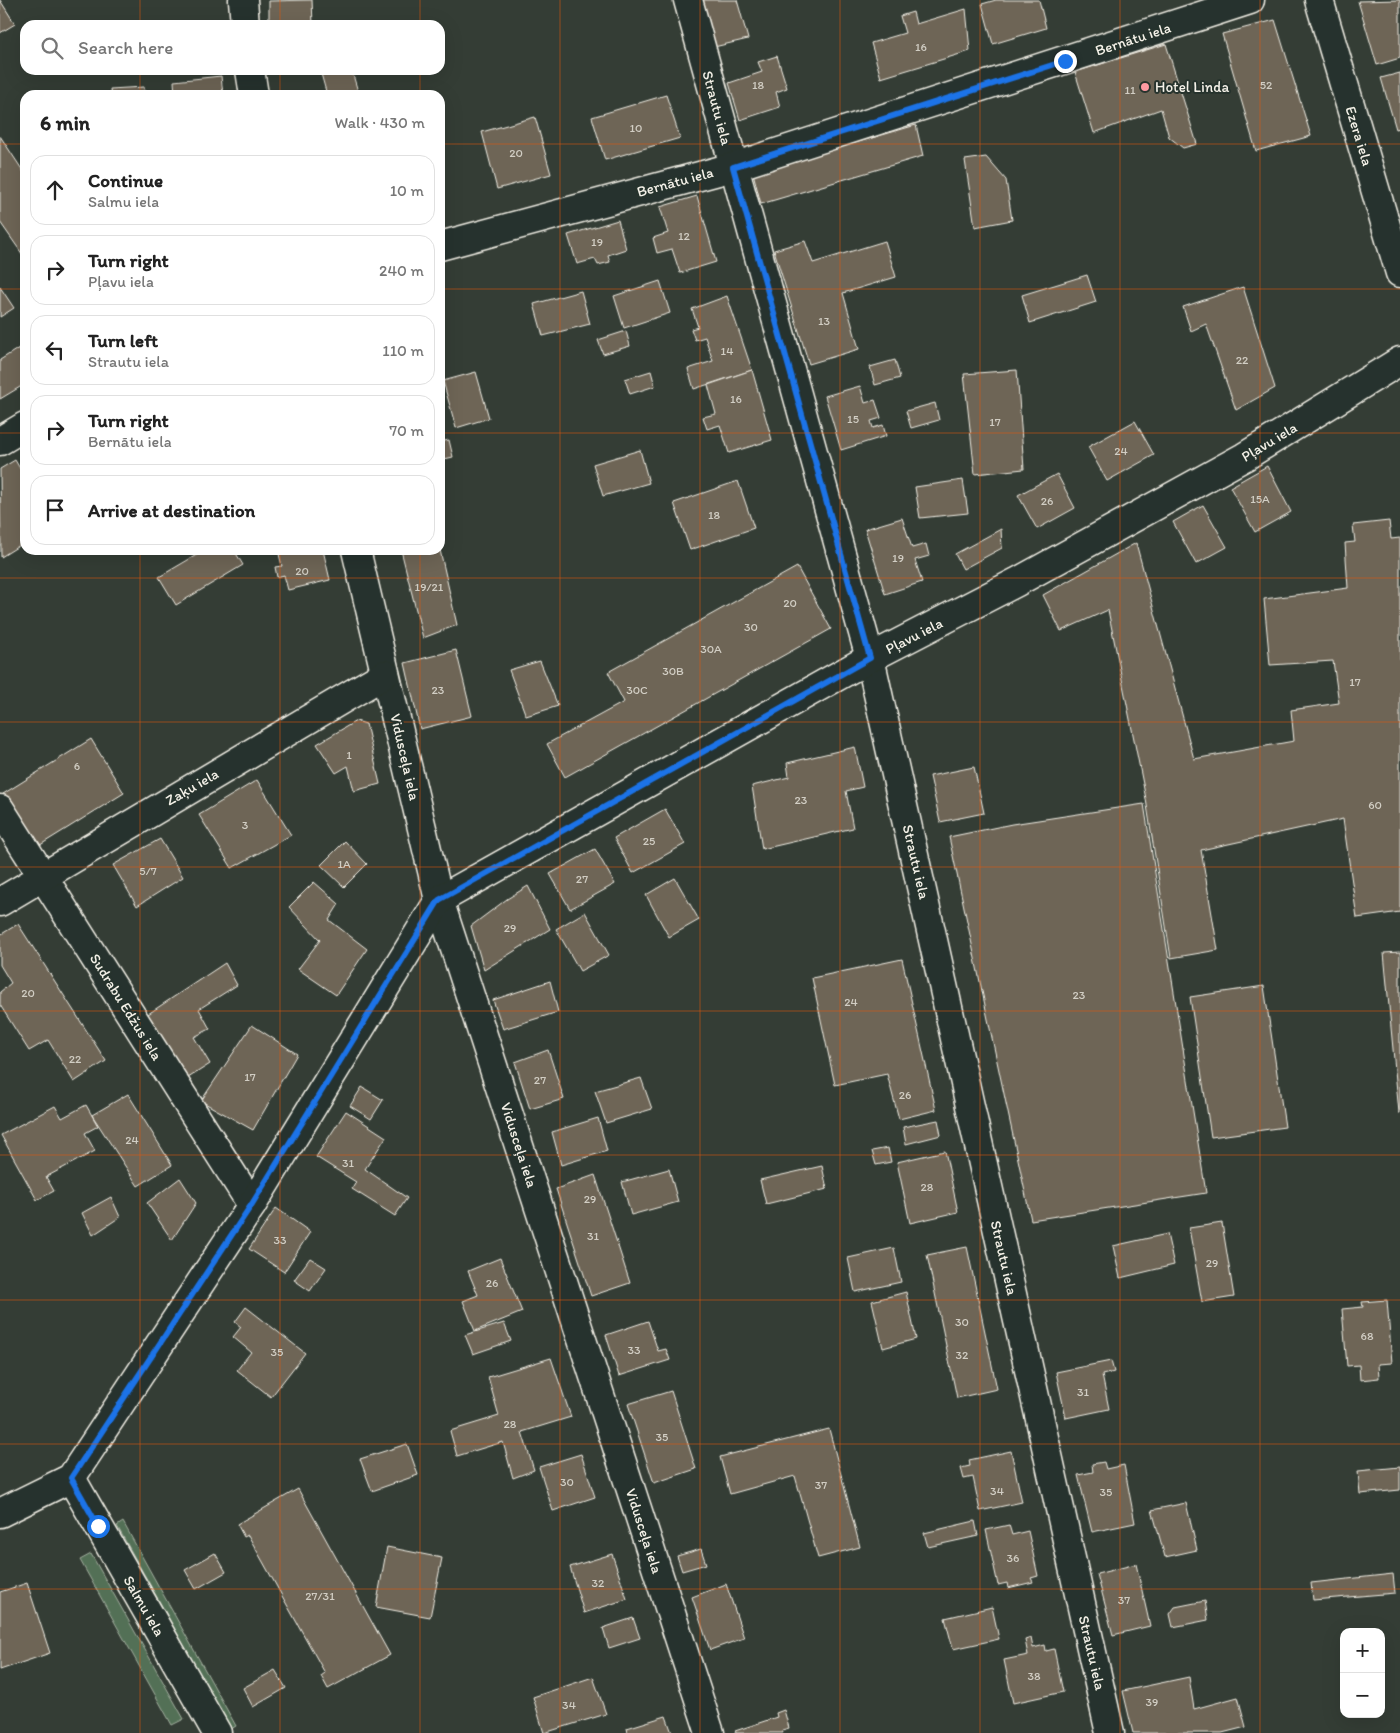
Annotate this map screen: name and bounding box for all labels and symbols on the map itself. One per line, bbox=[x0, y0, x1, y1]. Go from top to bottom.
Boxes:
street label: Bernātu iela bbox=[1093, 18, 1174, 60]
house number: 16 bbox=[915, 40, 927, 54]
route end bbox=[1054, 50, 1077, 73]
street label: Strautu iela bbox=[698, 69, 736, 147]
house number: 18 bbox=[752, 78, 764, 92]
place label: Hotel Linda bbox=[1155, 78, 1230, 96]
house number: 52 bbox=[1260, 78, 1273, 92]
marker: Hotel Linda bbox=[1139, 81, 1151, 93]
house number: 11 bbox=[1124, 83, 1136, 97]
street label: Ezera iela bbox=[1341, 104, 1377, 169]
house number: 10 bbox=[630, 121, 642, 135]
house number: 20 bbox=[509, 146, 523, 160]
street label: Bernātu iela bbox=[635, 163, 716, 201]
house number: 12 bbox=[678, 229, 691, 243]
house number: 19 bbox=[591, 235, 603, 249]
house number: 13 bbox=[818, 314, 831, 328]
house number: 14 bbox=[721, 344, 733, 358]
house number: 22 bbox=[1236, 353, 1249, 367]
house number: 16 bbox=[730, 392, 742, 406]
house number: 15 bbox=[847, 412, 859, 426]
house number: 17 bbox=[989, 415, 1001, 429]
street label: Pļavu iela bbox=[1238, 418, 1301, 466]
house number: 24 bbox=[1114, 444, 1128, 458]
house number: 15A bbox=[1250, 492, 1270, 506]
house number: 26 bbox=[1041, 494, 1053, 508]
house number: 18 bbox=[708, 508, 720, 522]
house number: 19 bbox=[892, 551, 904, 565]
house number: 20 bbox=[295, 564, 309, 578]
house number: 19/21 bbox=[415, 580, 444, 594]
house number: 20 bbox=[783, 596, 797, 610]
street label: Pļavu iela bbox=[882, 614, 946, 658]
house number: 30 bbox=[744, 620, 758, 634]
house number: 30A bbox=[700, 642, 722, 656]
house number: 30B bbox=[662, 664, 684, 678]
house number: 17 bbox=[1349, 675, 1361, 689]
house number: 23 bbox=[432, 683, 445, 697]
house number: 30C bbox=[626, 683, 648, 697]
street label: Vidusceļa iela bbox=[386, 712, 424, 802]
house number: 1 bbox=[346, 748, 352, 762]
house number: 6 bbox=[74, 759, 80, 773]
street label: Zaķu iela bbox=[162, 764, 222, 809]
house number: 23 bbox=[795, 793, 808, 807]
house number: 60 bbox=[1368, 798, 1382, 812]
house number: 3 bbox=[242, 818, 249, 832]
street label: Strautu iela bbox=[899, 823, 933, 901]
house number: 25 bbox=[643, 834, 655, 848]
house number: 1A bbox=[337, 857, 351, 871]
house number: 5/7 bbox=[139, 864, 157, 878]
house number: 27 bbox=[576, 872, 588, 886]
house number: 29 bbox=[504, 921, 516, 935]
street label: Sudrabu Edžus iela bbox=[86, 950, 166, 1064]
house number: 20 bbox=[21, 986, 35, 1000]
house number: 23 bbox=[1073, 988, 1086, 1002]
house number: 24 bbox=[844, 995, 858, 1009]
house number: 22 bbox=[69, 1052, 82, 1066]
house number: 17 bbox=[244, 1070, 256, 1084]
house number: 27 bbox=[534, 1073, 546, 1087]
house number: 26 bbox=[899, 1088, 911, 1102]
street label: Vidusceļa iela bbox=[497, 1100, 541, 1190]
house number: 24 bbox=[125, 1133, 139, 1147]
house number: 31 bbox=[342, 1156, 354, 1170]
house number: 28 bbox=[921, 1180, 934, 1194]
house number: 29 bbox=[584, 1192, 596, 1206]
street label: Strautu iela bbox=[987, 1219, 1021, 1297]
house number: 31 bbox=[587, 1229, 599, 1243]
house number: 33 bbox=[273, 1233, 287, 1247]
house number: 29 bbox=[1206, 1256, 1218, 1270]
house number: 26 bbox=[486, 1276, 498, 1290]
house number: 30 bbox=[955, 1315, 969, 1329]
house number: 68 bbox=[1361, 1329, 1374, 1343]
house number: 33 bbox=[627, 1343, 641, 1357]
house number: 35 bbox=[271, 1345, 283, 1359]
house number: 32 bbox=[956, 1348, 969, 1362]
house number: 31 bbox=[1077, 1385, 1089, 1399]
house number: 28 bbox=[504, 1417, 517, 1431]
house number: 35 bbox=[656, 1430, 668, 1444]
house number: 30 bbox=[560, 1475, 574, 1489]
house number: 37 bbox=[815, 1478, 827, 1492]
house number: 34 bbox=[990, 1484, 1004, 1498]
house number: 35 bbox=[1100, 1485, 1112, 1499]
street label: Vidusceļa iela bbox=[622, 1486, 666, 1576]
route start bbox=[87, 1515, 110, 1538]
house number: 36 bbox=[1007, 1551, 1019, 1565]
street label: Salmu iela bbox=[120, 1573, 169, 1640]
house number: 32 bbox=[592, 1576, 605, 1590]
house number: 27/31 bbox=[305, 1589, 335, 1603]
house number: 37 bbox=[1118, 1593, 1130, 1607]
street label: Strautu iela bbox=[1075, 1614, 1109, 1692]
house number: 38 bbox=[1027, 1669, 1041, 1683]
house number: 39 bbox=[1146, 1695, 1158, 1709]
house number: 34 bbox=[562, 1698, 576, 1712]

